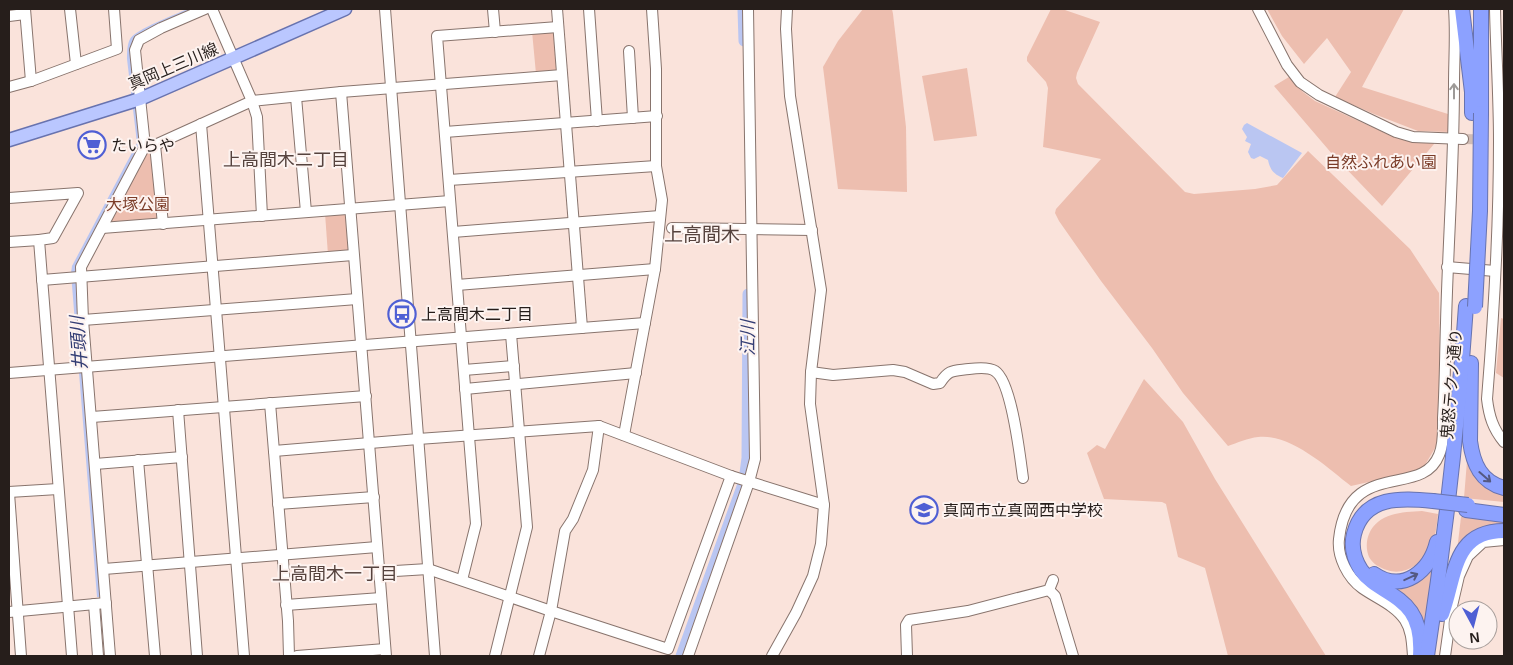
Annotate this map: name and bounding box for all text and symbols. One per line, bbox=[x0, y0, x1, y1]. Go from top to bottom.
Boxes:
street label: 真岡上三川線 bbox=[126, 40, 221, 93]
one-way arrow bbox=[1449, 83, 1459, 99]
supermarket icon: たいらや bbox=[77, 130, 107, 160]
place label: たいらや bbox=[111, 137, 175, 154]
district label: 上高間木二丁目 bbox=[223, 150, 349, 170]
park label: 自然ふれあい園 bbox=[1325, 154, 1437, 171]
park label: 大塚公園 bbox=[106, 196, 170, 213]
district label: 上高間木 bbox=[664, 224, 740, 245]
bus stop icon: 上高間木二丁目 bbox=[387, 299, 417, 329]
place label: 上高間木二丁目 bbox=[421, 306, 533, 323]
water label: 井頭川 bbox=[67, 313, 91, 371]
water label: 江川 bbox=[738, 318, 758, 356]
street label: 鬼怒テクノ通り bbox=[1438, 328, 1465, 440]
one-way arrow bbox=[1479, 471, 1492, 483]
school or university icon: 真岡市立真岡西中学校 bbox=[909, 495, 939, 525]
place label: 真岡市立真岡西中学校 bbox=[943, 502, 1103, 519]
district label: 上高間木一丁目 bbox=[272, 564, 398, 584]
one-way arrow bbox=[1404, 571, 1419, 581]
north arrow bbox=[1448, 600, 1498, 650]
text: N bbox=[1469, 629, 1481, 646]

